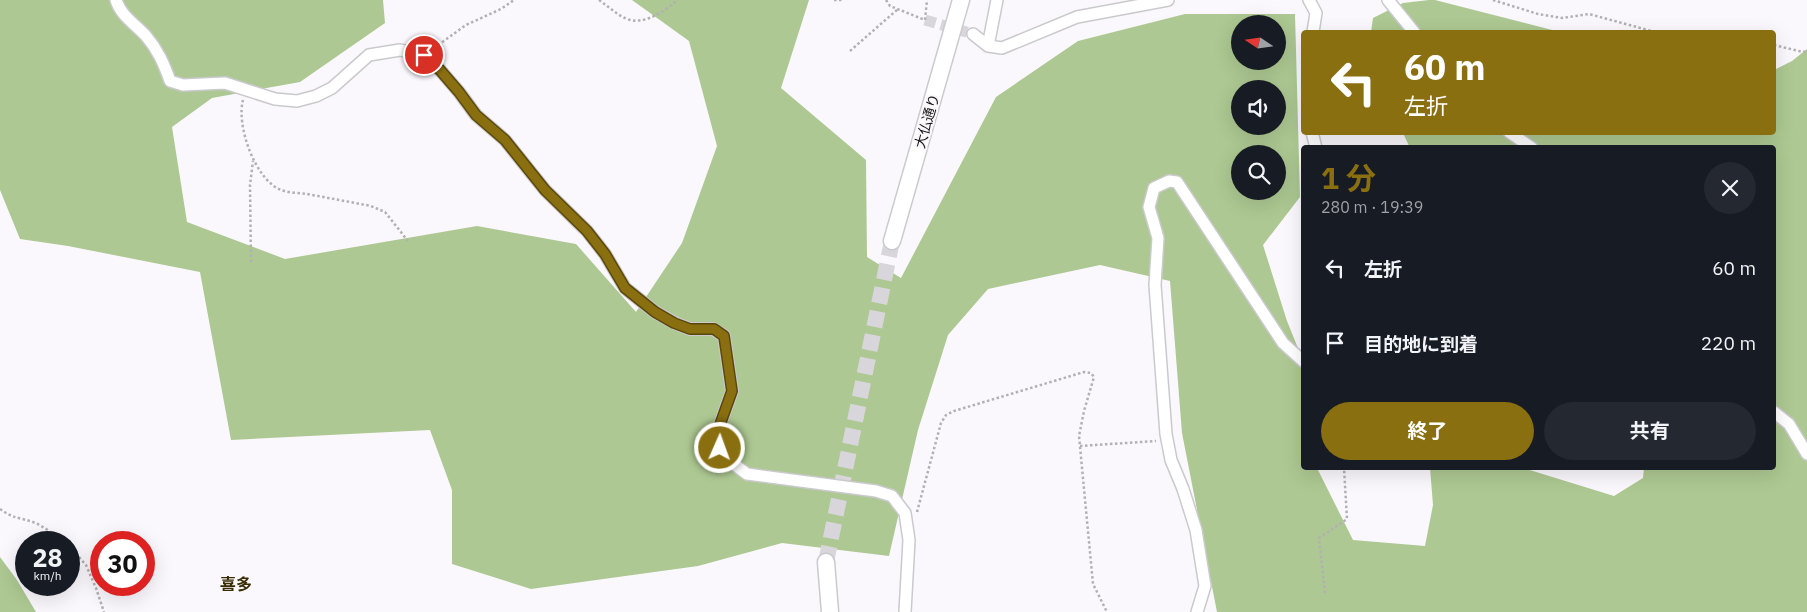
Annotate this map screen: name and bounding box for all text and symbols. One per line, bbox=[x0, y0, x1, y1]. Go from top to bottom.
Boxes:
north arrow bbox=[1231, 15, 1286, 70]
map controls bbox=[1231, 15, 1286, 200]
pin bbox=[403, 34, 445, 76]
icon: arrive bbox=[410, 41, 438, 69]
text: 60 m bbox=[1404, 44, 1486, 90]
icon: left bbox=[1321, 50, 1386, 115]
button: sound bbox=[1231, 80, 1286, 135]
text: 左折 bbox=[1404, 91, 1448, 120]
street label: 大仏通り bbox=[911, 92, 943, 150]
button: search bbox=[1231, 145, 1286, 200]
text: 1 分 bbox=[1321, 158, 1376, 197]
button: close bbox=[1704, 162, 1756, 214]
text: 280 m · 19:39 bbox=[1321, 197, 1423, 217]
icon: left bbox=[1321, 254, 1349, 282]
text: 60 m bbox=[1712, 256, 1756, 280]
text: 左折 bbox=[1364, 257, 1402, 281]
icon: arrive bbox=[1321, 329, 1349, 357]
text: 220 m bbox=[1701, 331, 1756, 355]
text: 目的地に到着 bbox=[1364, 332, 1478, 356]
button: 終了 bbox=[1321, 402, 1534, 460]
button: 共有 bbox=[1544, 402, 1756, 460]
position arrow bbox=[693, 421, 745, 473]
speed limit sign: 30 bbox=[90, 531, 155, 596]
text: 28 bbox=[32, 541, 63, 574]
text: km/h bbox=[33, 568, 62, 583]
district label: 喜多 bbox=[220, 574, 252, 594]

